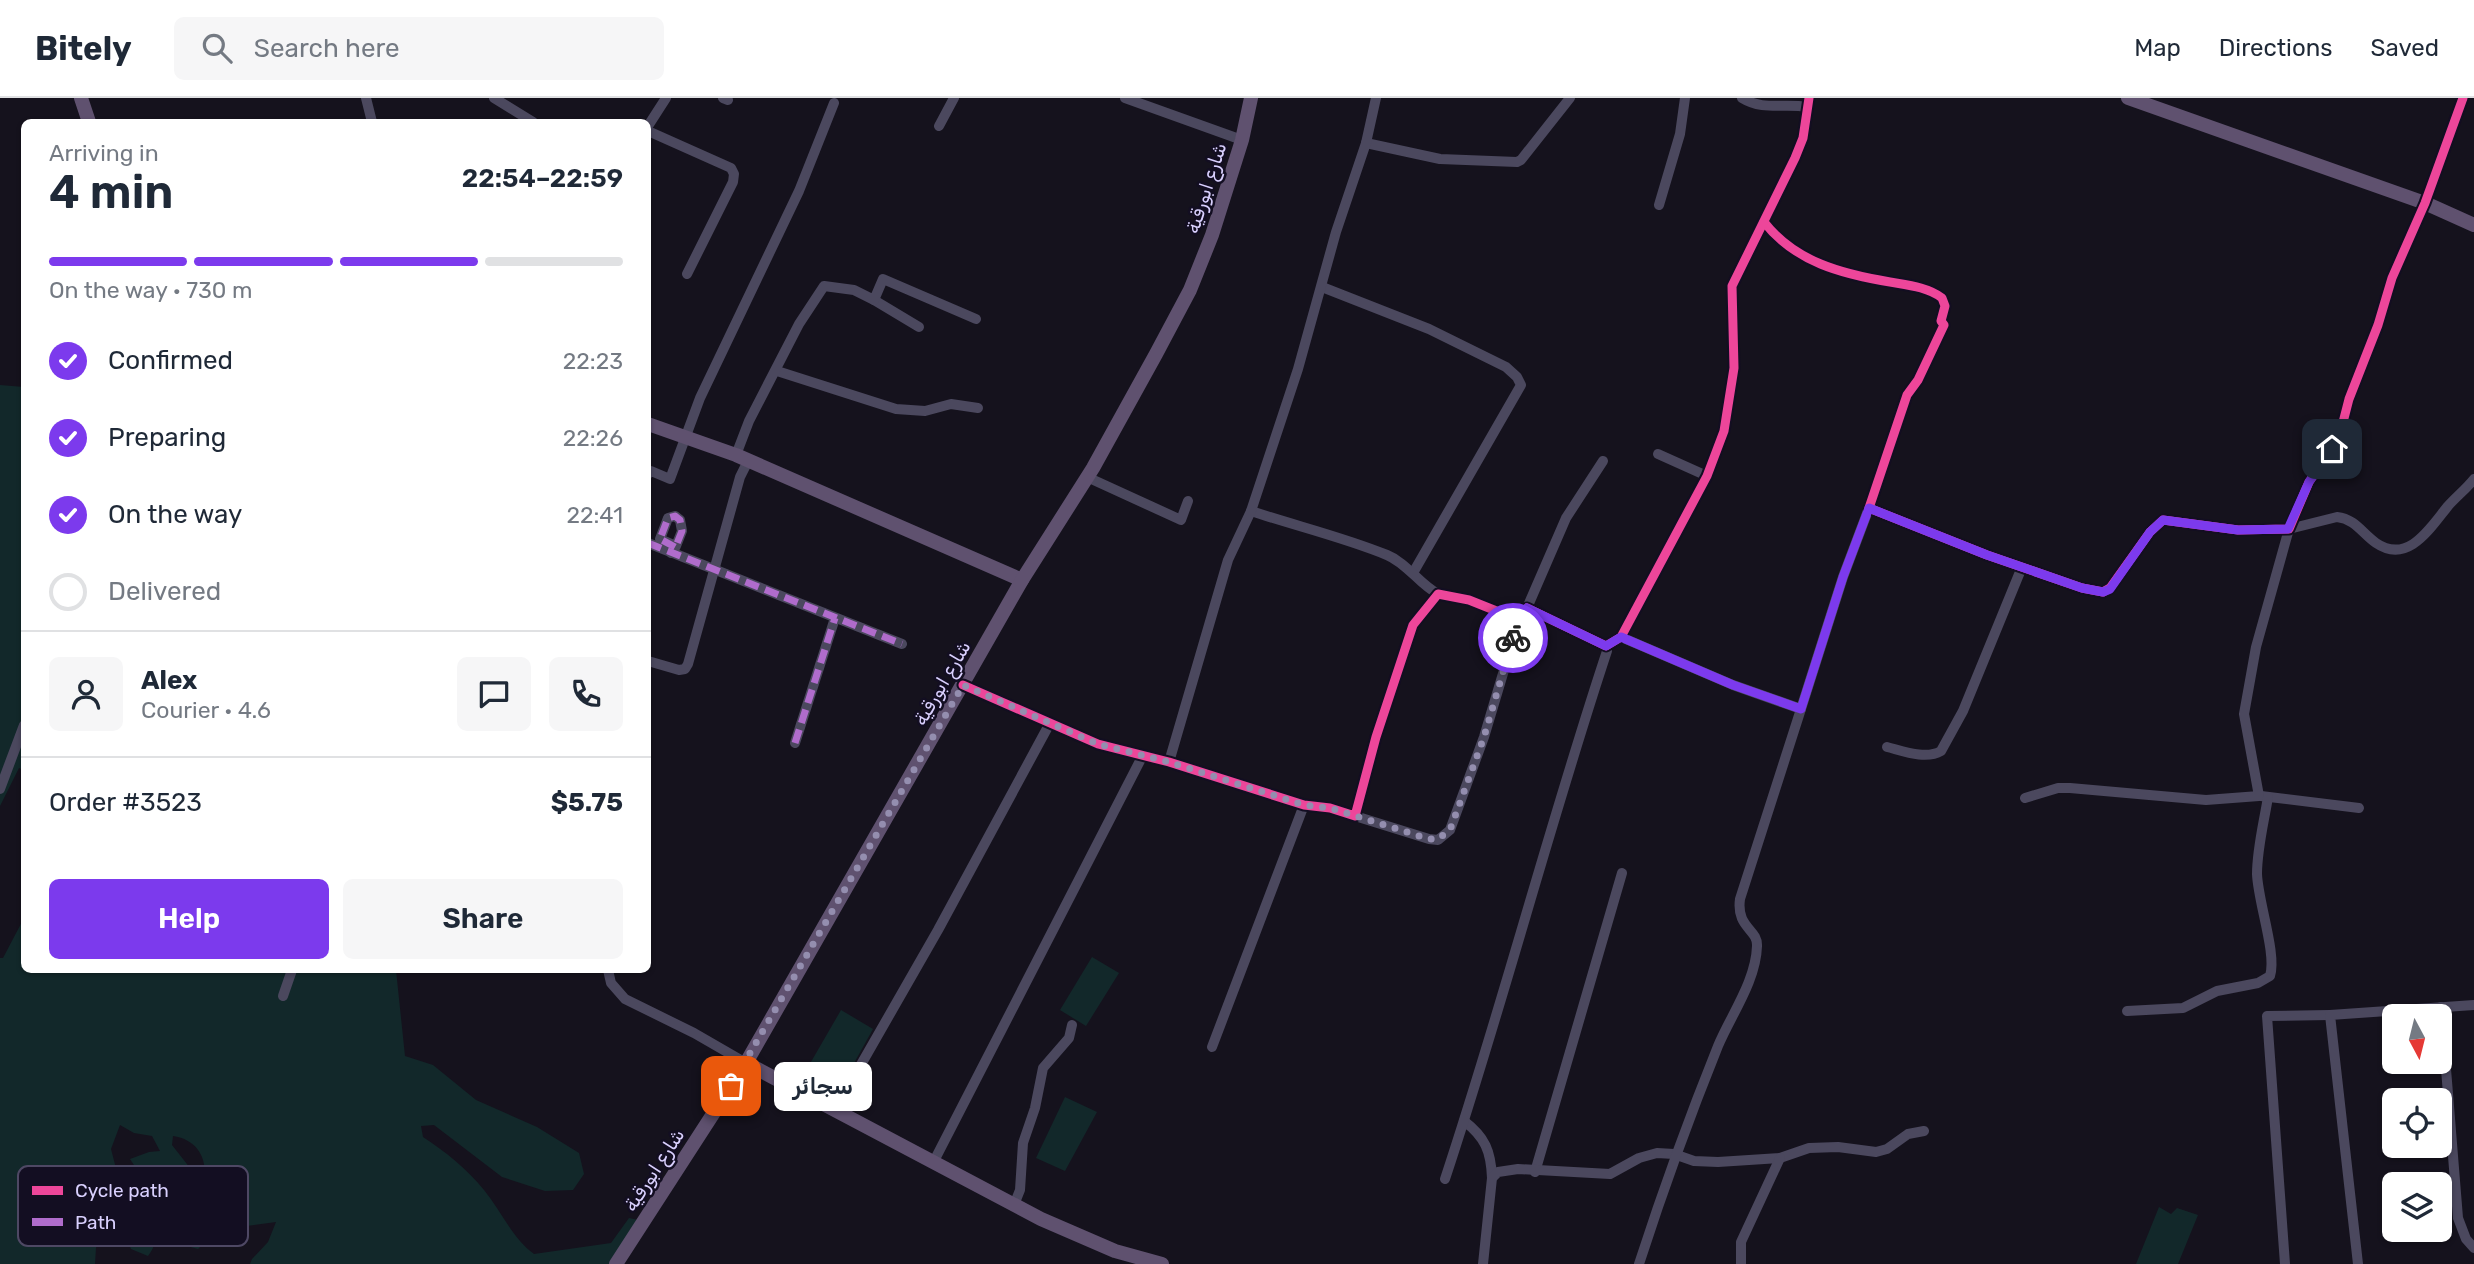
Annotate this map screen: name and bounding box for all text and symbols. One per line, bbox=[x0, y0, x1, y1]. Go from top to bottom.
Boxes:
search box bbox=[174, 17, 664, 80]
text: Bitely bbox=[35, 29, 132, 68]
icon: search bbox=[198, 29, 236, 67]
text: Search here bbox=[254, 33, 400, 64]
text: Map bbox=[2134, 34, 2181, 62]
text: Directions bbox=[2219, 34, 2332, 62]
text: Saved bbox=[2370, 34, 2439, 62]
text: Arriving in bbox=[49, 139, 159, 167]
street label: شارع ابورقية bbox=[1181, 140, 1233, 237]
text: 22:54–22:59 bbox=[462, 163, 623, 194]
text: 4 min bbox=[49, 165, 173, 220]
text: On the way · 730 m bbox=[49, 276, 252, 304]
icon: check bbox=[49, 342, 87, 380]
text: Confirmed bbox=[108, 345, 233, 376]
text: 22:23 bbox=[563, 347, 623, 375]
icon: check bbox=[49, 419, 87, 457]
pin bbox=[2302, 419, 2362, 479]
text: Preparing bbox=[108, 422, 226, 453]
text: 22:26 bbox=[563, 424, 623, 452]
icon: home bbox=[2313, 430, 2351, 468]
icon: check bbox=[49, 496, 87, 534]
text: On the way bbox=[108, 499, 242, 530]
text: 22:41 bbox=[566, 501, 623, 529]
text: Delivered bbox=[108, 576, 221, 607]
courier bbox=[1478, 603, 1548, 673]
icon: bike bbox=[1494, 619, 1532, 657]
street label: شارع ابورقية bbox=[909, 637, 977, 730]
button: person bbox=[49, 657, 123, 731]
button: chat bbox=[457, 657, 531, 731]
button: phone bbox=[549, 657, 623, 731]
text: Alex bbox=[141, 665, 197, 696]
text: Courier · 4.6 bbox=[141, 696, 271, 724]
text: Order #3523 bbox=[49, 787, 202, 818]
text: $5.75 bbox=[551, 787, 623, 818]
button: Help bbox=[49, 879, 329, 959]
button: Share bbox=[343, 879, 623, 959]
north arrow bbox=[2382, 1004, 2452, 1074]
map controls bbox=[2382, 1004, 2452, 1242]
pin bbox=[701, 1056, 761, 1116]
callout: سجائر bbox=[773, 1062, 871, 1110]
icon: bag bbox=[712, 1067, 750, 1105]
text: سجائر bbox=[793, 1072, 853, 1100]
button: locate bbox=[2382, 1088, 2452, 1158]
street label: شارع ابورقية bbox=[619, 1124, 691, 1217]
legend bbox=[18, 1166, 248, 1246]
button: layers bbox=[2382, 1172, 2452, 1242]
text: Cycle path bbox=[75, 1179, 169, 1202]
text: Path bbox=[75, 1211, 116, 1234]

